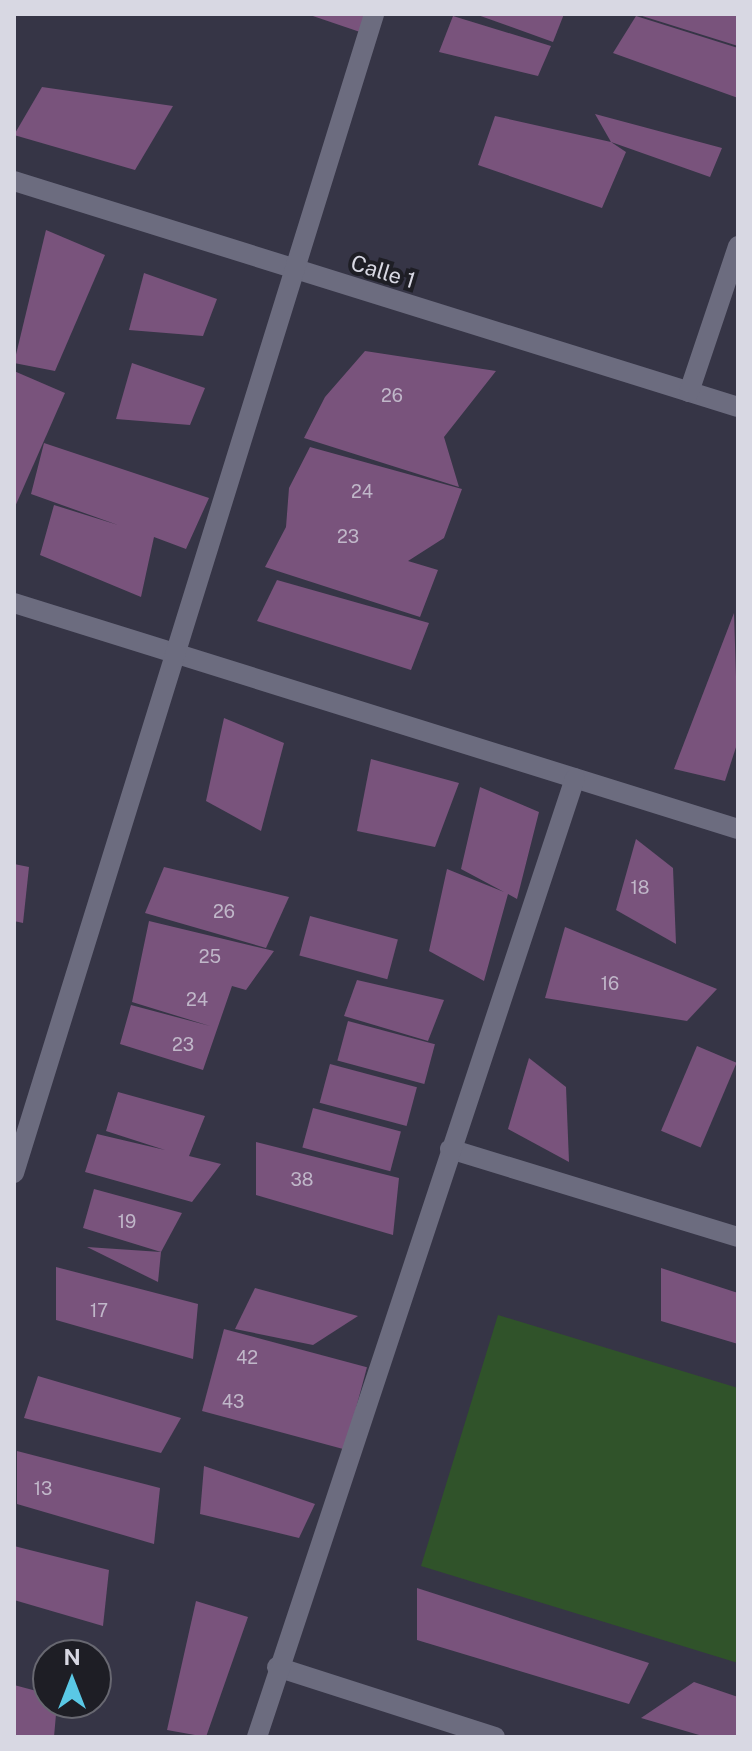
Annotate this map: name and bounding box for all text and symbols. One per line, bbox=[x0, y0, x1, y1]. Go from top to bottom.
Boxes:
street label: Calle 1 bbox=[347, 250, 419, 294]
house number: 26 bbox=[381, 385, 403, 407]
house number: 24 bbox=[351, 481, 373, 503]
house number: 23 bbox=[337, 526, 359, 548]
house number: 18 bbox=[631, 877, 649, 899]
house number: 26 bbox=[213, 901, 235, 923]
house number: 25 bbox=[199, 946, 221, 968]
house number: 16 bbox=[601, 973, 619, 995]
house number: 24 bbox=[186, 989, 208, 1011]
house number: 23 bbox=[172, 1034, 194, 1056]
house number: 38 bbox=[291, 1169, 313, 1191]
house number: 19 bbox=[118, 1211, 136, 1233]
house number: 17 bbox=[90, 1300, 108, 1322]
house number: 42 bbox=[236, 1347, 258, 1369]
house number: 43 bbox=[222, 1391, 244, 1413]
house number: 13 bbox=[34, 1478, 52, 1500]
north arrow bbox=[32, 1639, 112, 1719]
text: N bbox=[63, 1644, 81, 1670]

